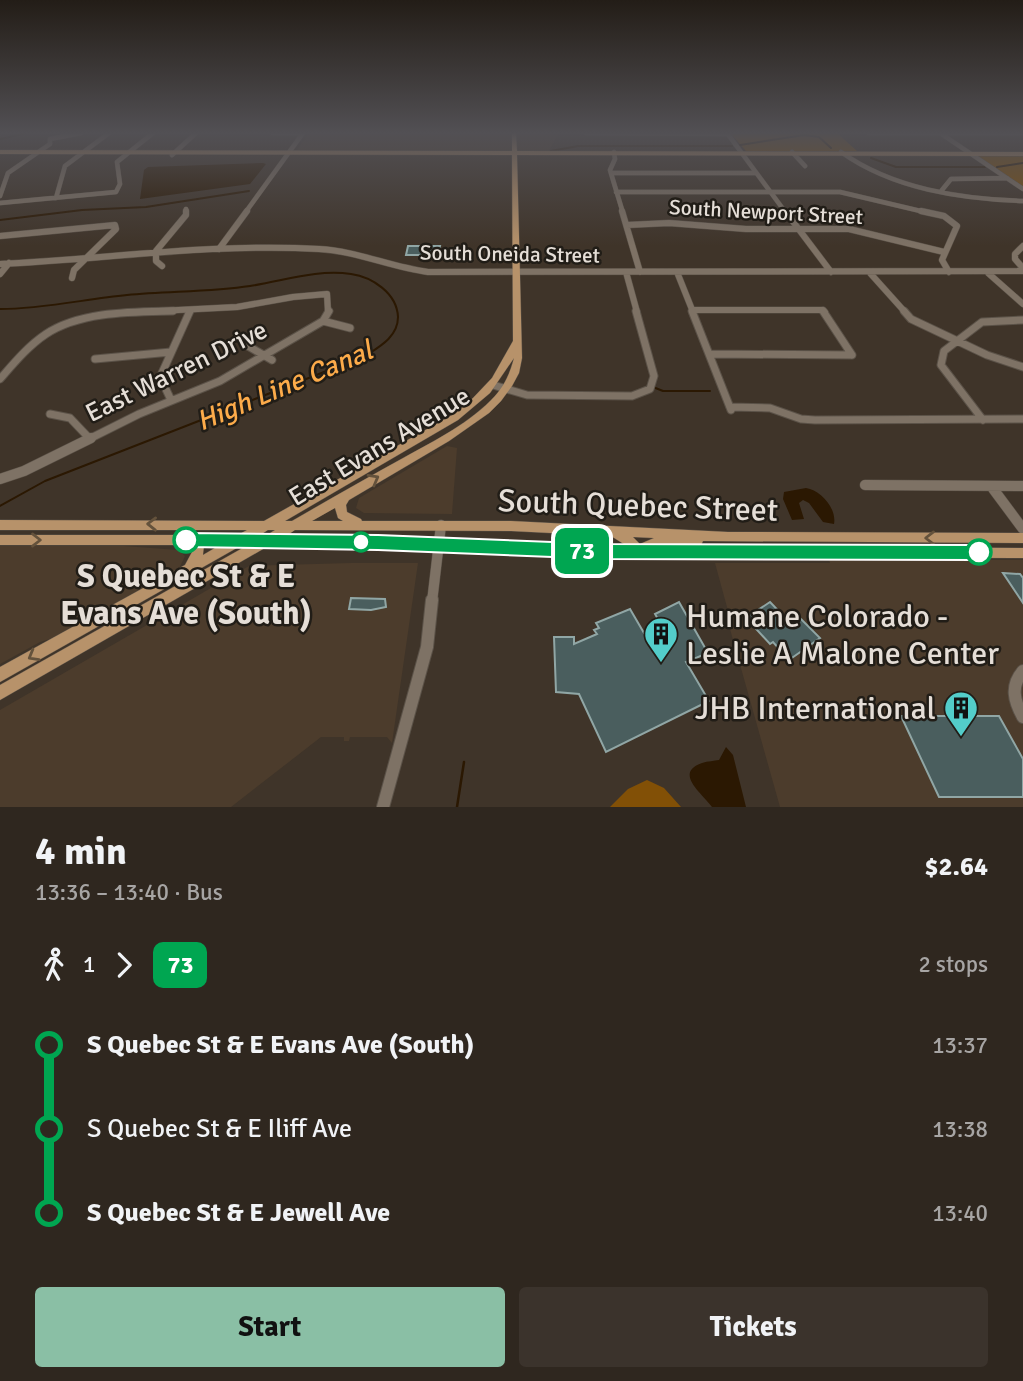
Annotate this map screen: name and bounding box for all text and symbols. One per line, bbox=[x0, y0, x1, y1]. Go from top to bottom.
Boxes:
street label: South Newport Street bbox=[668, 194, 864, 230]
street label: South Oneida Street bbox=[420, 239, 600, 269]
street label: East Warren Drive bbox=[80, 314, 272, 430]
water label: High Line Canal bbox=[191, 333, 379, 438]
street label: East Evans Avenue bbox=[283, 380, 476, 514]
one-way arrow bbox=[367, 474, 380, 487]
street label: South Quebec Street bbox=[497, 481, 779, 530]
one-way arrow bbox=[146, 516, 156, 532]
marker: S Quebec St & E Evans Ave (South) bbox=[173, 527, 199, 553]
line badge: 73 bbox=[550, 528, 614, 574]
one-way arrow bbox=[925, 530, 935, 546]
one-way arrow bbox=[31, 532, 42, 548]
unlabelled marker bbox=[351, 532, 371, 552]
text: 73 bbox=[569, 536, 595, 566]
unlabelled marker bbox=[966, 539, 992, 565]
place label: S Quebec St & E Evans Ave (South) bbox=[60, 557, 312, 633]
place label: Humane Colorado - Leslie A Malone Center bbox=[686, 597, 999, 673]
building icon: Humane Colorado - Leslie A Malone Center bbox=[642, 615, 680, 664]
one-way arrow bbox=[27, 648, 40, 661]
place label: JHB International bbox=[695, 689, 936, 728]
building icon: JHB International bbox=[942, 689, 980, 738]
text: 4 min bbox=[35, 828, 127, 875]
text: $2.64 bbox=[924, 851, 988, 883]
text: 13:36 – 13:40 · Bus bbox=[35, 878, 223, 907]
icon: walk bbox=[35, 946, 73, 984]
icon: forward bbox=[105, 946, 143, 984]
text: 1 bbox=[83, 950, 95, 979]
text: 73 bbox=[167, 950, 193, 980]
text: 2 stops bbox=[918, 950, 988, 979]
text: S Quebec St & E Evans Ave (South) bbox=[87, 1029, 474, 1061]
text: 13:37 bbox=[932, 1031, 988, 1060]
text: S Quebec St & E Iliff Ave bbox=[87, 1113, 352, 1145]
text: 13:38 bbox=[932, 1115, 988, 1144]
text: S Quebec St & E Jewell Ave bbox=[87, 1197, 390, 1229]
text: 13:40 bbox=[932, 1199, 988, 1228]
button: Start bbox=[35, 1287, 505, 1367]
button: Tickets bbox=[519, 1287, 988, 1367]

